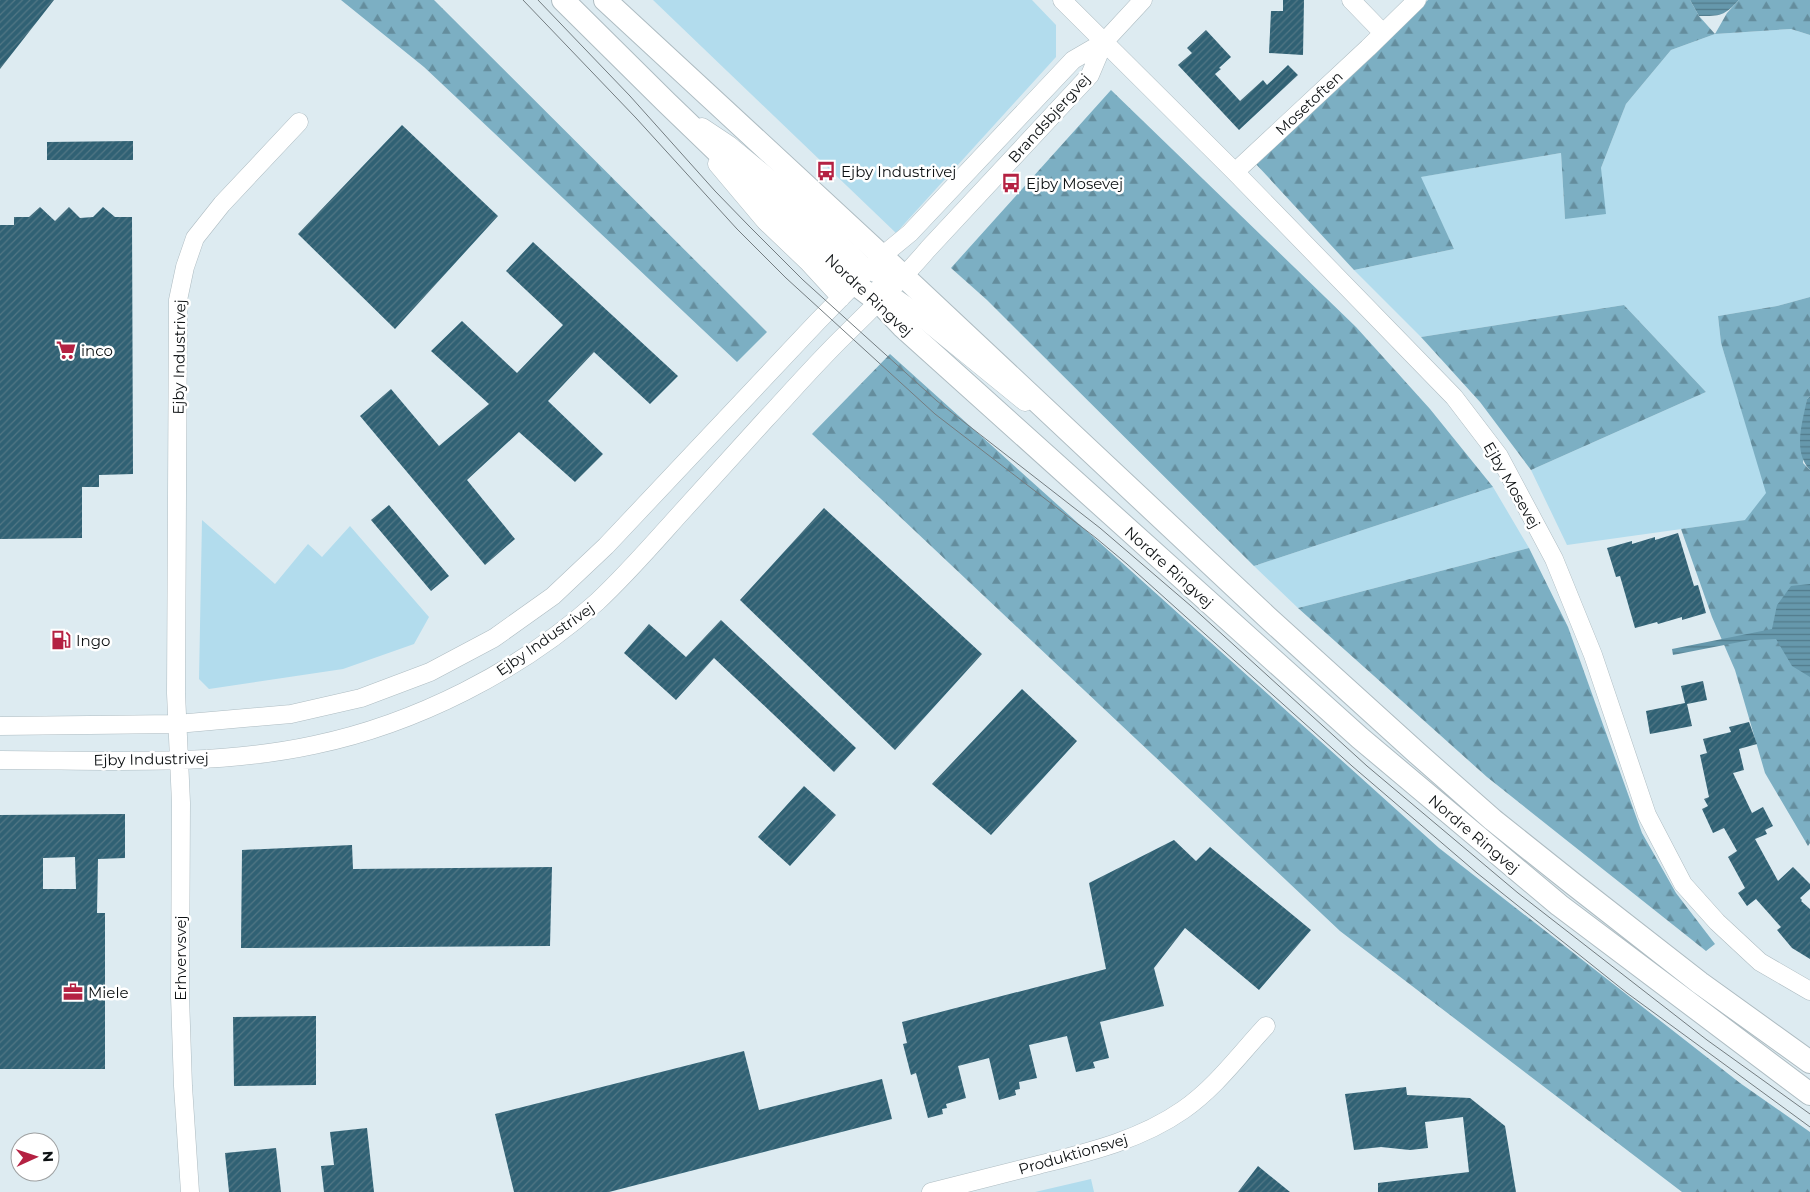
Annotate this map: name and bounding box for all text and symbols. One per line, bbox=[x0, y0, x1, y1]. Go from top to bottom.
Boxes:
street label: Mosetoften bbox=[1271, 67, 1347, 139]
street label: Brandsbjergvej bbox=[1004, 69, 1094, 167]
bus stop icon: Ejby Industrivej bbox=[815, 160, 837, 182]
place label: Ejby Industrivej bbox=[841, 162, 956, 181]
bus stop icon: Ejby Mosevej bbox=[1000, 172, 1022, 194]
place label: Ejby Mosevej bbox=[1026, 174, 1123, 193]
street label: Nordre Ringvej bbox=[821, 250, 917, 340]
street label: Ejby Industrivej bbox=[168, 299, 190, 415]
supermarket icon: inco bbox=[55, 339, 77, 361]
place label: inco bbox=[81, 341, 113, 360]
street label: Ejby Mosevej bbox=[1479, 438, 1545, 532]
street label: Nordre Ringvej bbox=[1121, 522, 1217, 612]
street label: Ejby Industrivej bbox=[492, 598, 598, 680]
fuel station icon: Ingo bbox=[50, 629, 72, 651]
place label: Ingo bbox=[76, 631, 110, 650]
street label: Ejby Industrivej bbox=[93, 748, 209, 770]
street label: Nordre Ringvej bbox=[1425, 791, 1523, 877]
street label: Erhvervsvej bbox=[171, 915, 190, 1001]
office icon: Miele bbox=[62, 981, 84, 1003]
place label: Miele bbox=[88, 983, 129, 1002]
street label: Produktionsvej bbox=[1016, 1129, 1130, 1179]
north arrow bbox=[10, 1132, 60, 1182]
text: N bbox=[39, 1150, 57, 1162]

